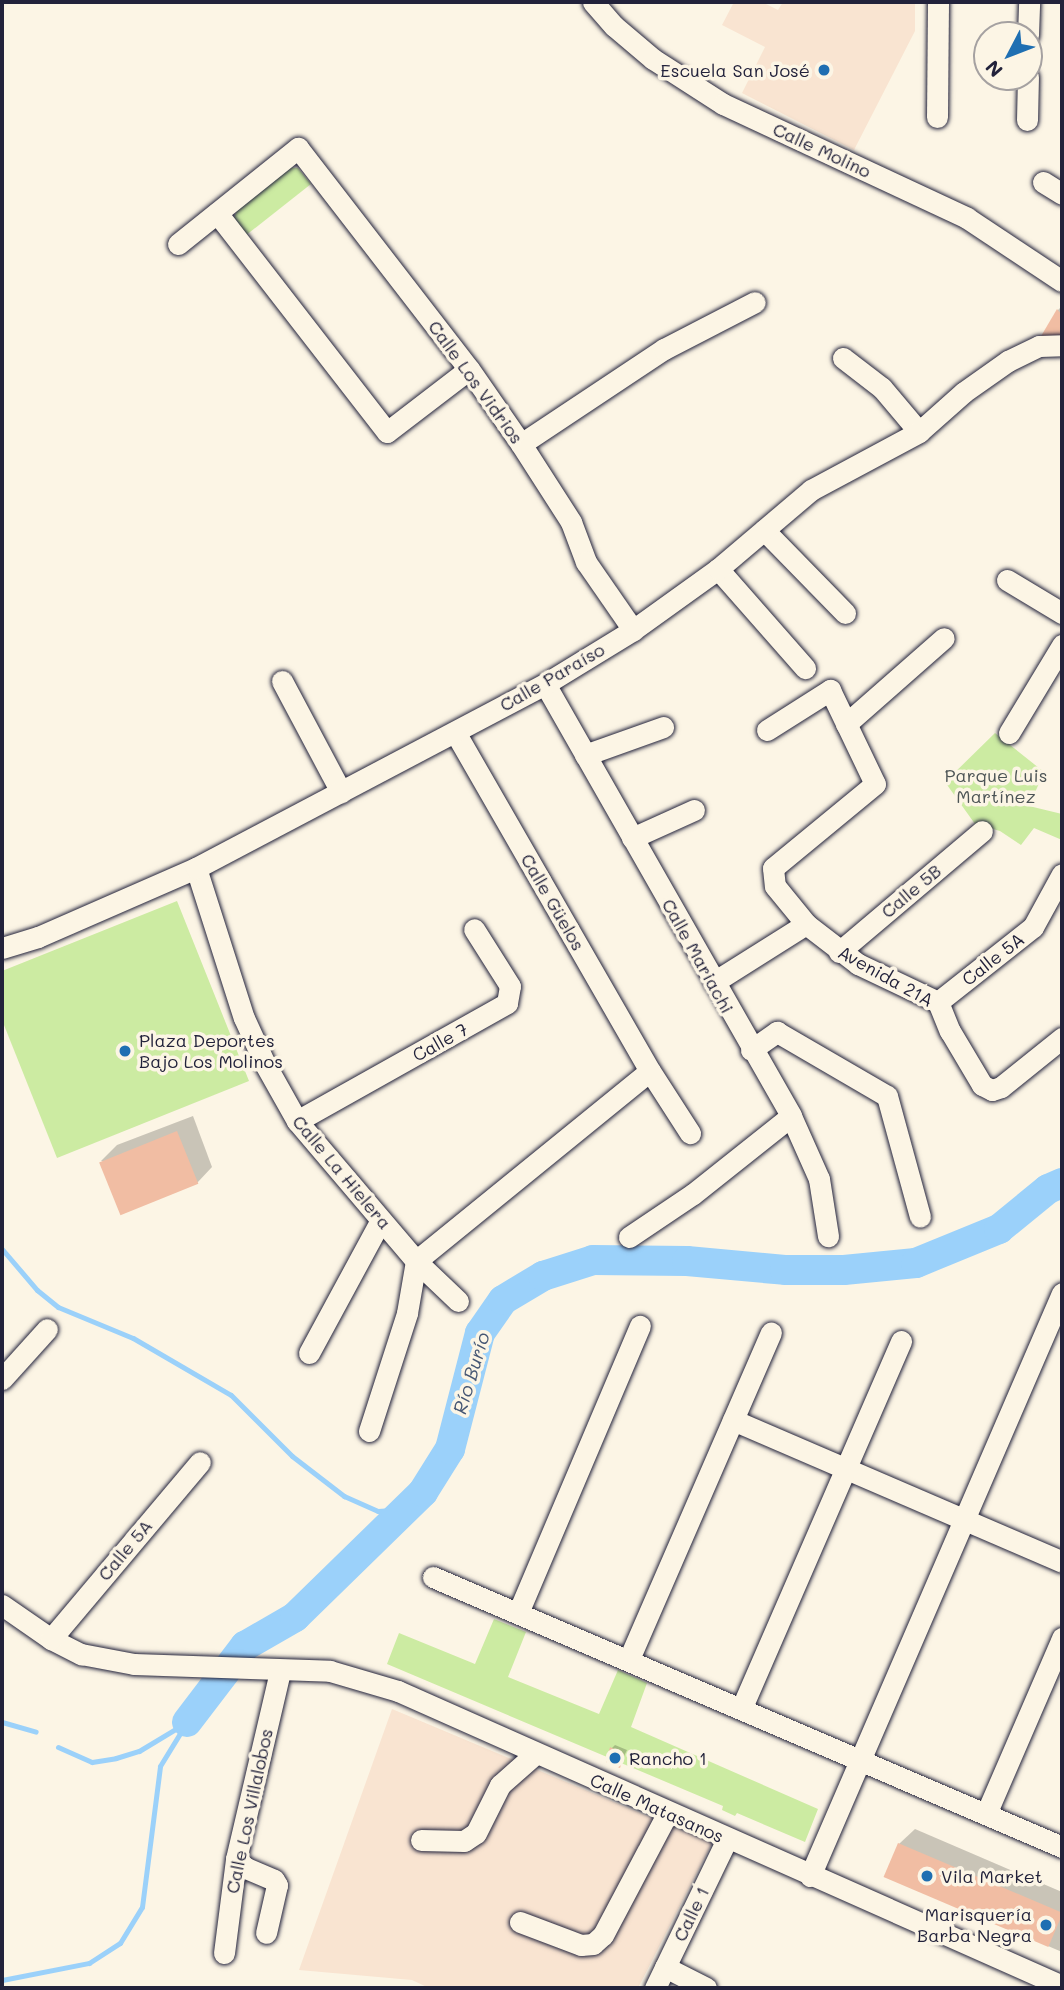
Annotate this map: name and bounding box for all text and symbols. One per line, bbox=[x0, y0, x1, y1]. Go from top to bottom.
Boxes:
north arrow bbox=[973, 21, 1043, 91]
text: N bbox=[979, 55, 1008, 83]
place label: Escuela San José bbox=[660, 59, 810, 81]
marker: Escuela San José bbox=[816, 62, 832, 78]
street label: Calle Molino bbox=[770, 118, 874, 182]
street label: Calle Los Vidrios bbox=[424, 316, 528, 448]
street label: Calle Paraíso bbox=[496, 638, 608, 716]
park label: Parque Luis Martínez bbox=[944, 765, 1048, 808]
street label: Calle Güelos bbox=[517, 850, 589, 954]
street label: Calle 5B bbox=[877, 860, 945, 922]
street label: Calle Mariachi bbox=[658, 895, 738, 1017]
street label: Calle 5A bbox=[958, 928, 1028, 990]
street label: Avenida 21A bbox=[835, 941, 937, 1011]
street label: Calle 7 bbox=[409, 1018, 471, 1066]
place label: Plaza Deportes Bajo Los Molinos bbox=[139, 1030, 283, 1072]
marker: Plaza Deportes Bajo Los Molinos bbox=[117, 1043, 133, 1059]
street label: Calle La Hielera bbox=[288, 1111, 396, 1233]
water label: Río Burío bbox=[448, 1329, 494, 1417]
street label: Calle 5A bbox=[93, 1515, 157, 1585]
street label: Calle Los Villalobos bbox=[221, 1727, 277, 1895]
place label: Rancho 1 bbox=[629, 1747, 707, 1769]
marker: Rancho 1 bbox=[607, 1750, 623, 1766]
street label: Calle Matasanos bbox=[587, 1769, 727, 1847]
place label: Vila Market bbox=[941, 1865, 1043, 1887]
marker: Vila Market bbox=[919, 1868, 935, 1884]
street label: Calle 1 bbox=[669, 1883, 713, 1945]
place label: Marisquería Barba Negra bbox=[917, 1904, 1032, 1946]
marker: Marisquería Barba Negra bbox=[1038, 1917, 1054, 1933]

